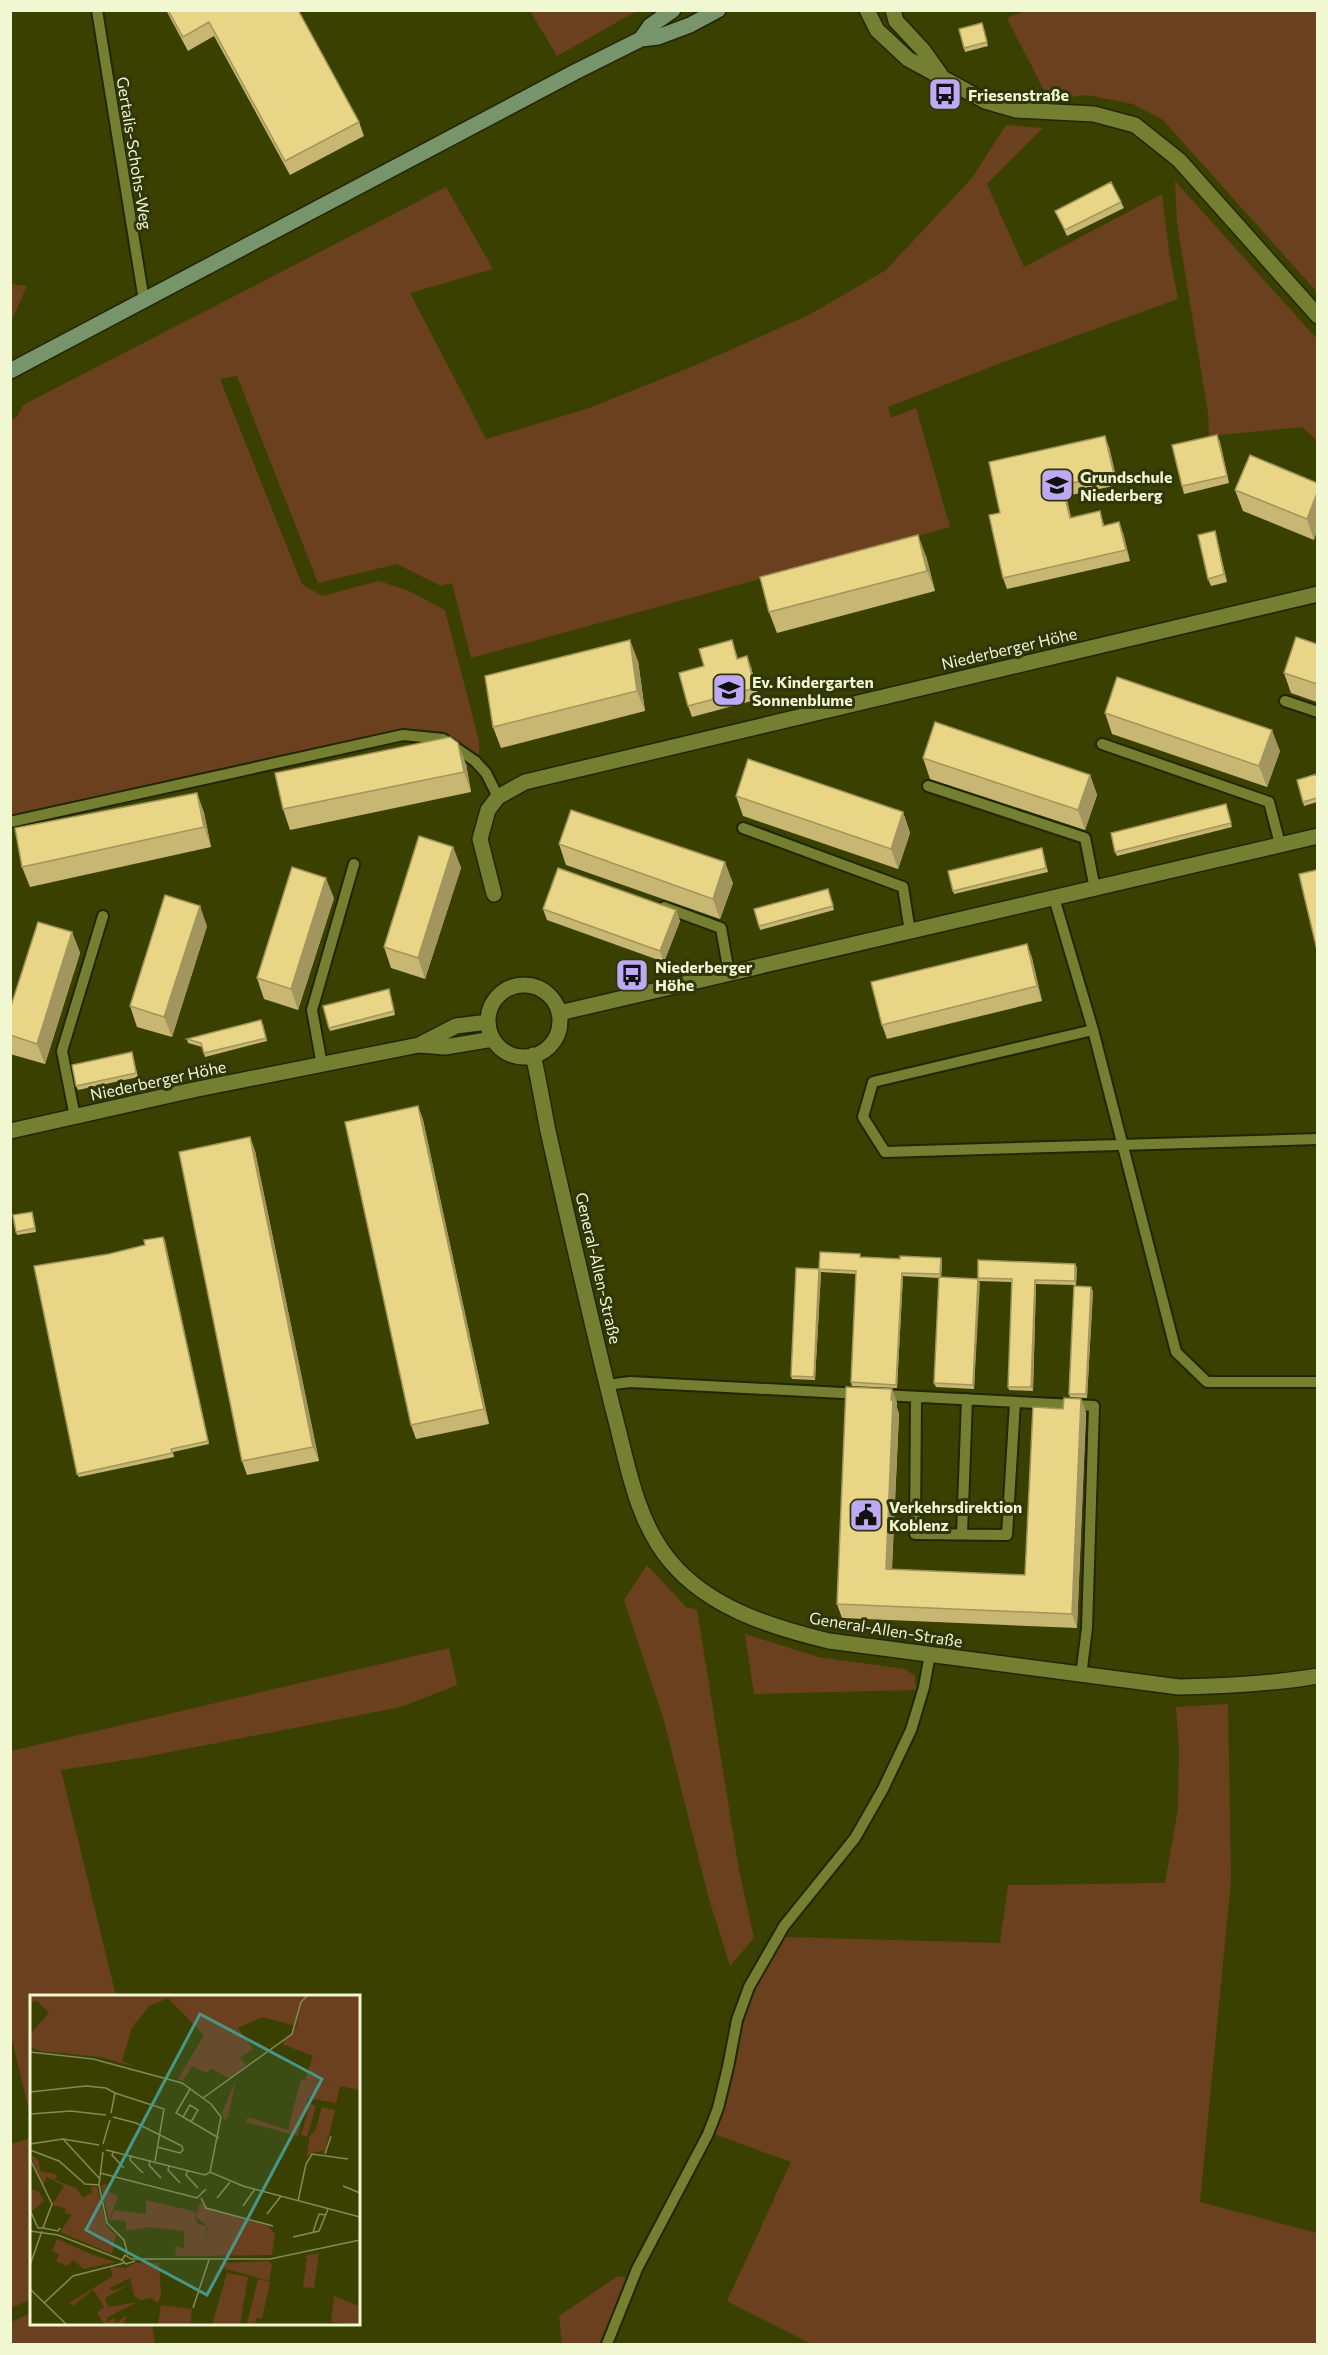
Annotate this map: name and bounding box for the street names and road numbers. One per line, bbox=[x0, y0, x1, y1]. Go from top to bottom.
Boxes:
street label: Gertalis-Schohs-Weg bbox=[114, 75, 157, 231]
street label: Niederberger Höhe bbox=[939, 623, 1079, 673]
street label: Niederberger Höhe bbox=[88, 1056, 228, 1104]
street label: General-Allen-Straße bbox=[572, 1190, 626, 1346]
street label: General-Allen-Straße bbox=[808, 1607, 964, 1651]

